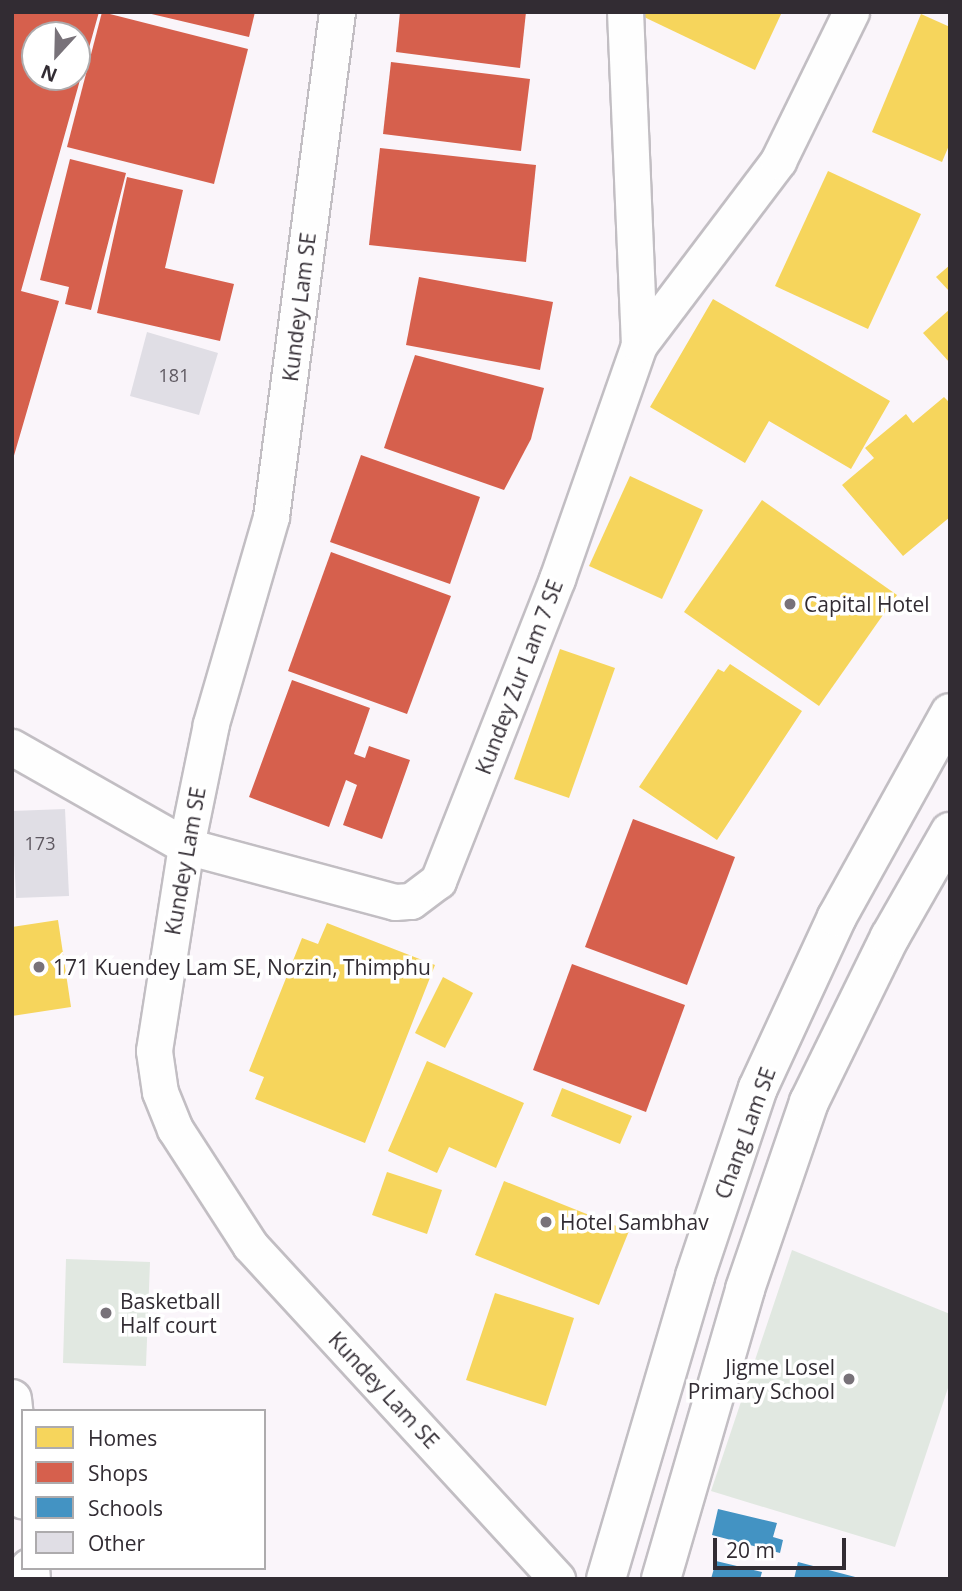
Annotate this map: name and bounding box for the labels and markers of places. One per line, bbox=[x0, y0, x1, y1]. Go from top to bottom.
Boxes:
place label: Capital Hotel bbox=[804, 591, 930, 617]
marker: Capital Hotel bbox=[782, 596, 798, 612]
place label: 171 Kuendey Lam SE, Norzin, Thimphu bbox=[53, 954, 431, 980]
marker: 171 Kuendey Lam SE, Norzin, Thimphu bbox=[31, 959, 47, 975]
place label: Hotel Sambhav bbox=[560, 1209, 709, 1235]
marker: Hotel Sambhav bbox=[538, 1214, 554, 1230]
place label: Basketball Half court bbox=[120, 1288, 221, 1338]
marker: Basketball Half court bbox=[98, 1305, 114, 1321]
place label: Jigme Losel Primary School bbox=[688, 1354, 835, 1404]
marker: Jigme Losel Primary School bbox=[841, 1371, 857, 1387]

